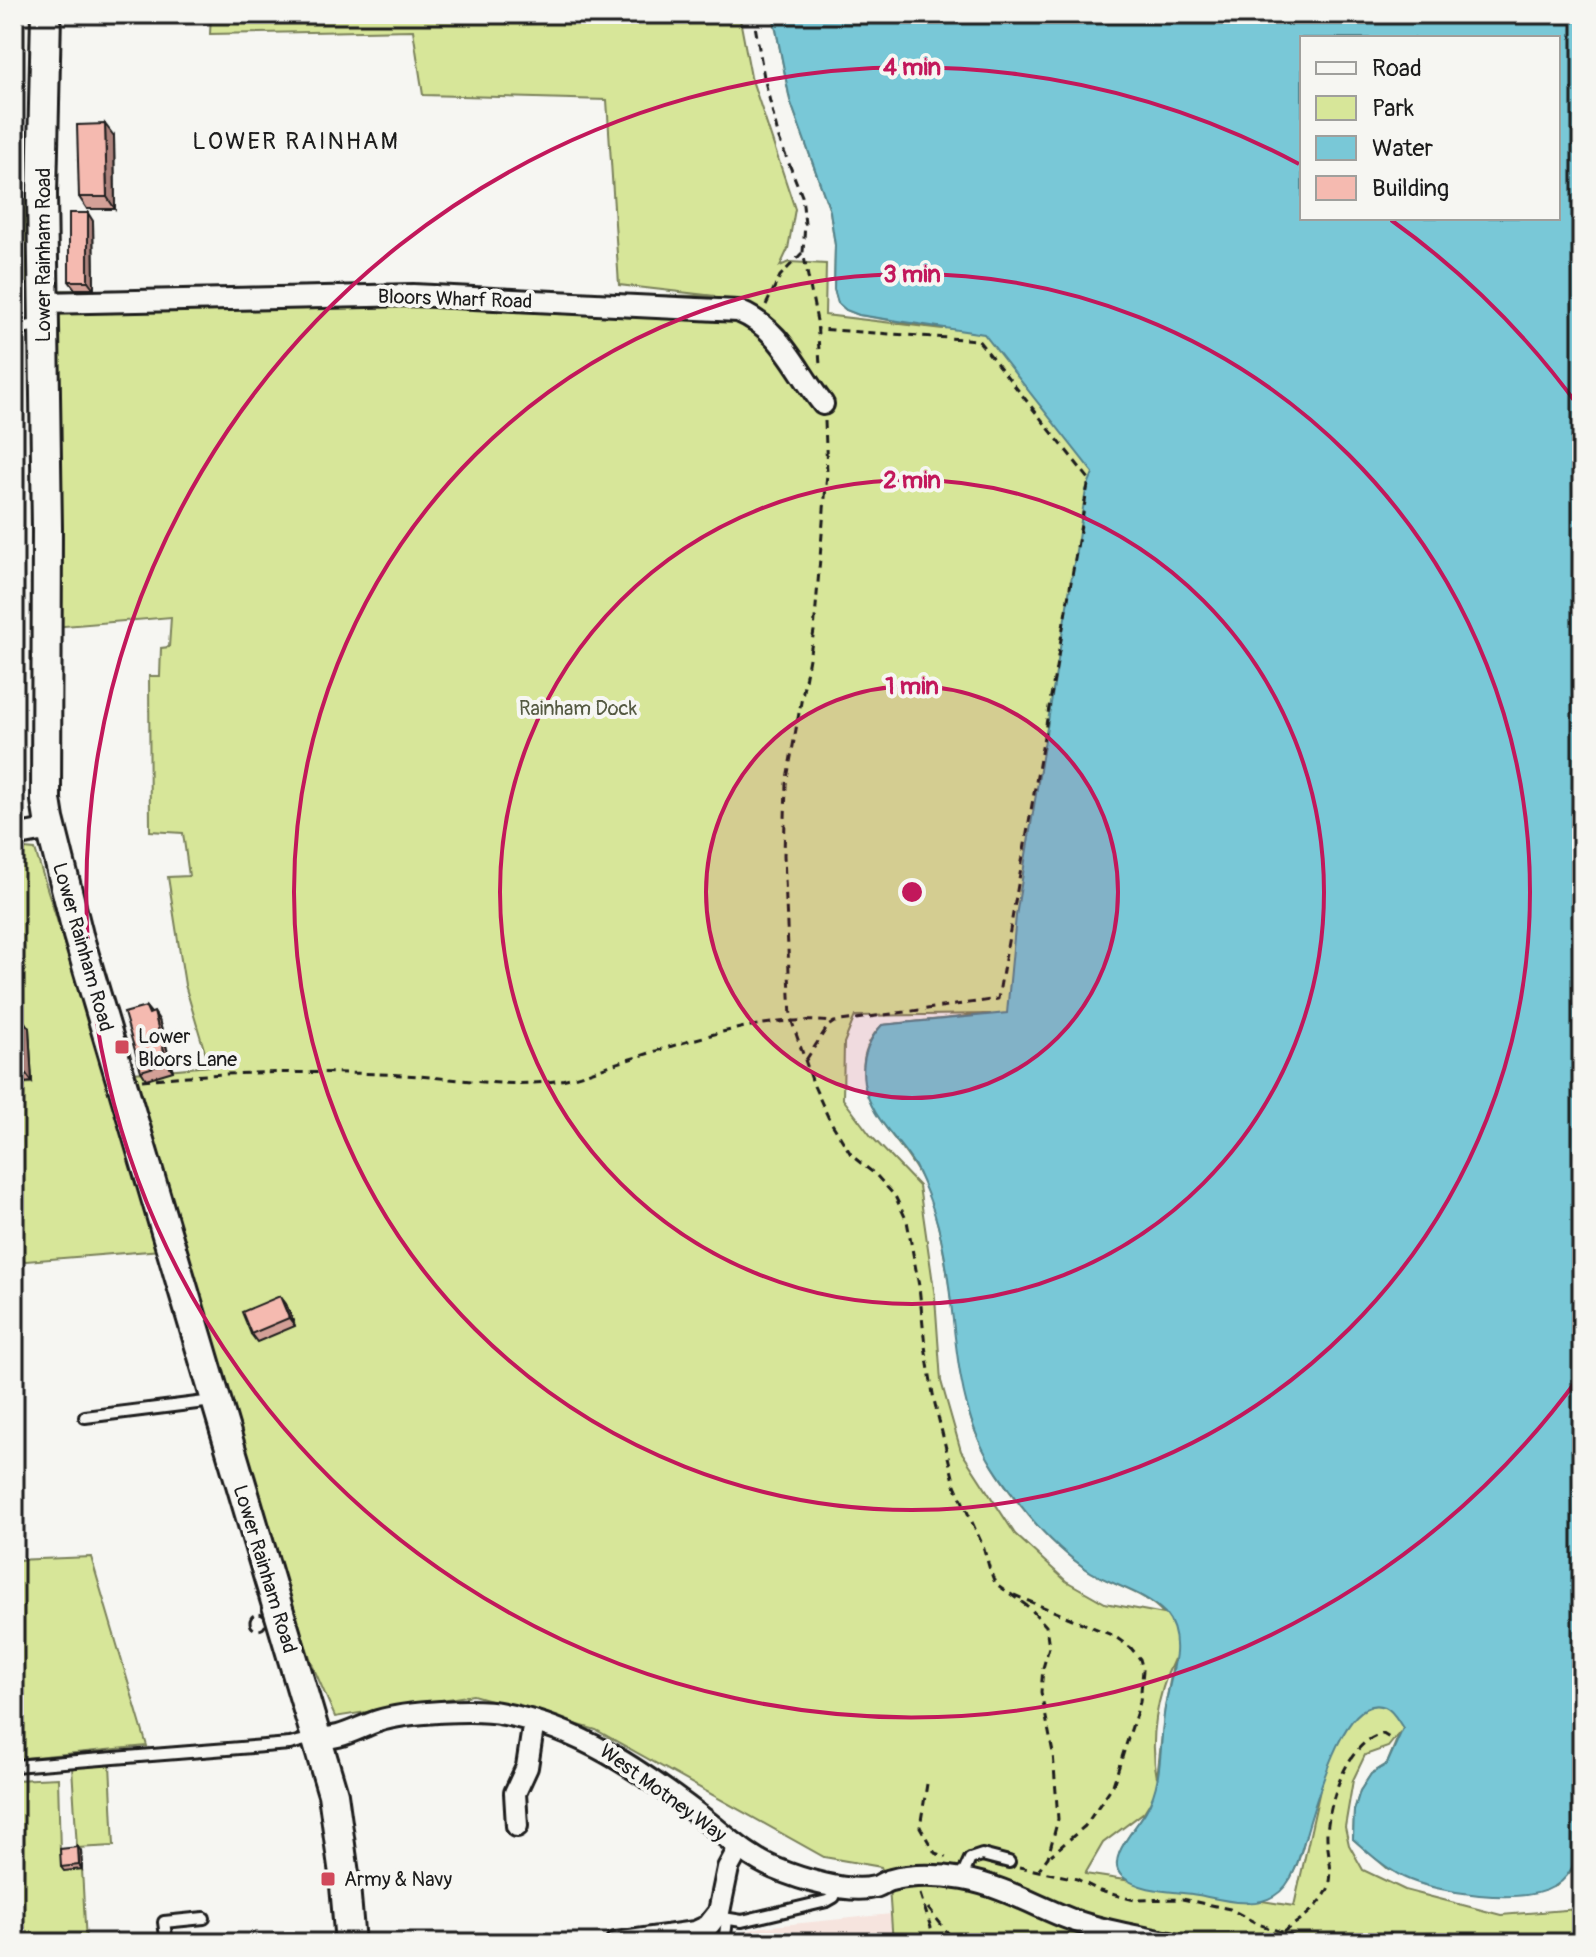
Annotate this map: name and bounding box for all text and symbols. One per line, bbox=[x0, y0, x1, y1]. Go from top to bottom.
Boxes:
legend bbox=[1300, 36, 1560, 220]
text: 4 min bbox=[883, 53, 941, 82]
text: Road bbox=[1372, 54, 1422, 83]
text: Park bbox=[1372, 94, 1414, 123]
district label: LOWER RAINHAM bbox=[192, 127, 400, 156]
text: Water bbox=[1372, 134, 1433, 163]
street label: Lower Rainham Road bbox=[31, 168, 56, 342]
text: Building bbox=[1372, 174, 1449, 203]
text: 3 min bbox=[883, 260, 941, 289]
street label: Bloors Wharf Road bbox=[377, 284, 533, 314]
text: 2 min bbox=[883, 466, 941, 495]
text: 1 min bbox=[885, 672, 939, 701]
park label: Rainham Dock bbox=[519, 696, 638, 721]
street label: Lower Rainham Road bbox=[47, 860, 119, 1034]
centre of rings bbox=[898, 878, 926, 906]
place label: Lower Bloors Lane bbox=[138, 1024, 237, 1072]
marker: Lower Bloors Lane bbox=[113, 1038, 131, 1056]
street label: Lower Rainham Road bbox=[228, 1482, 302, 1656]
street label: West Motney Way bbox=[595, 1739, 732, 1848]
place label: Army & Navy bbox=[344, 1867, 452, 1892]
marker: Army & Navy bbox=[319, 1870, 337, 1888]

